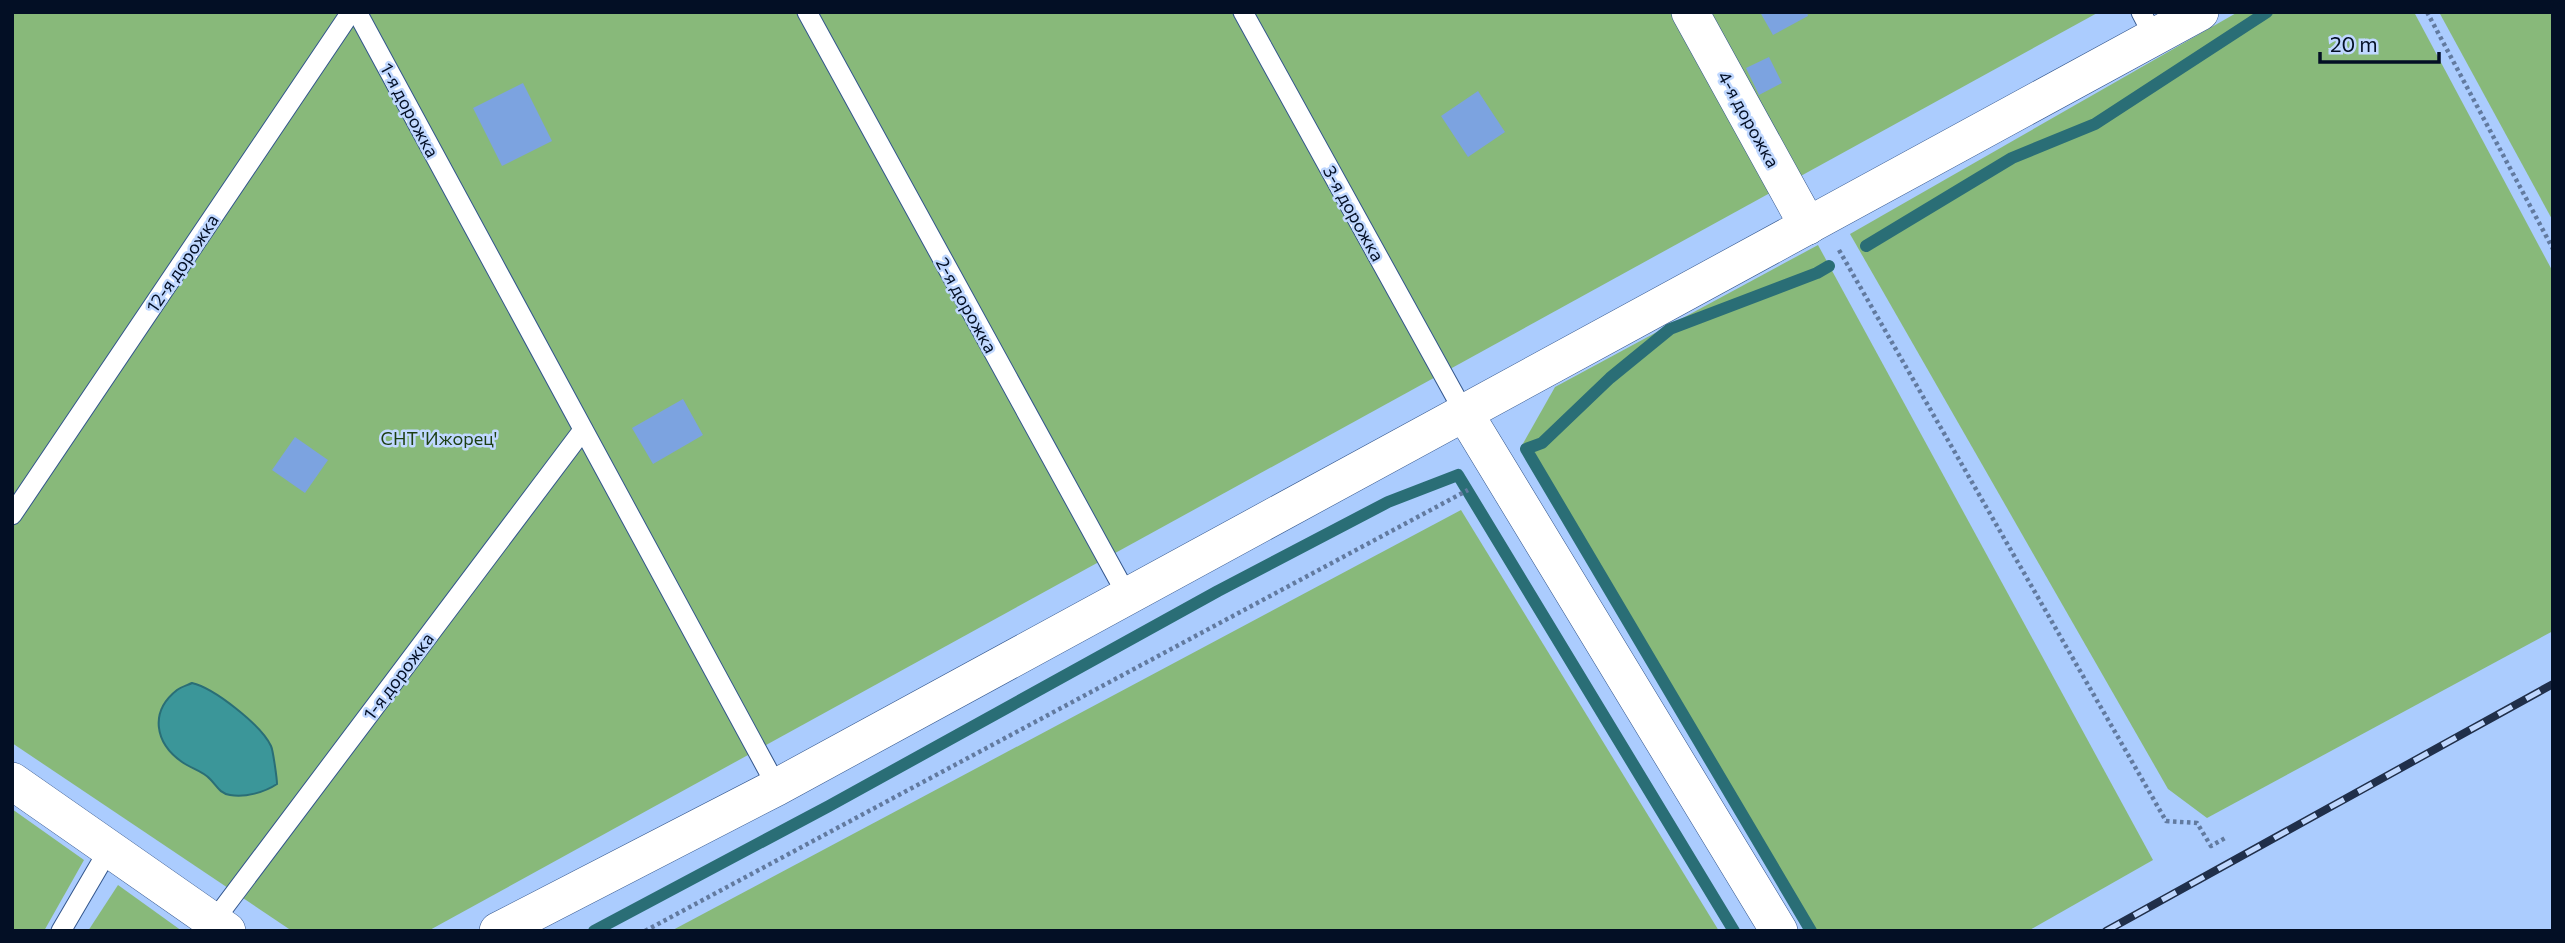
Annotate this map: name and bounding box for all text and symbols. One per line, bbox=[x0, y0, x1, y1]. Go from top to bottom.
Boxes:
scale bar bbox=[2320, 21, 2439, 65]
text: 20 m bbox=[2330, 31, 2378, 56]
street label: 1-я дорожка bbox=[376, 59, 444, 161]
street label: 4-я дорожка bbox=[1714, 67, 1784, 171]
street label: 3-я дорожка bbox=[1319, 161, 1389, 265]
street label: 12-я дорожка bbox=[141, 210, 223, 316]
street label: 2-я дорожка bbox=[932, 253, 1002, 357]
park label: СНТ 'Ижорец' bbox=[381, 427, 497, 449]
street label: 1-я дорожка bbox=[358, 628, 438, 724]

